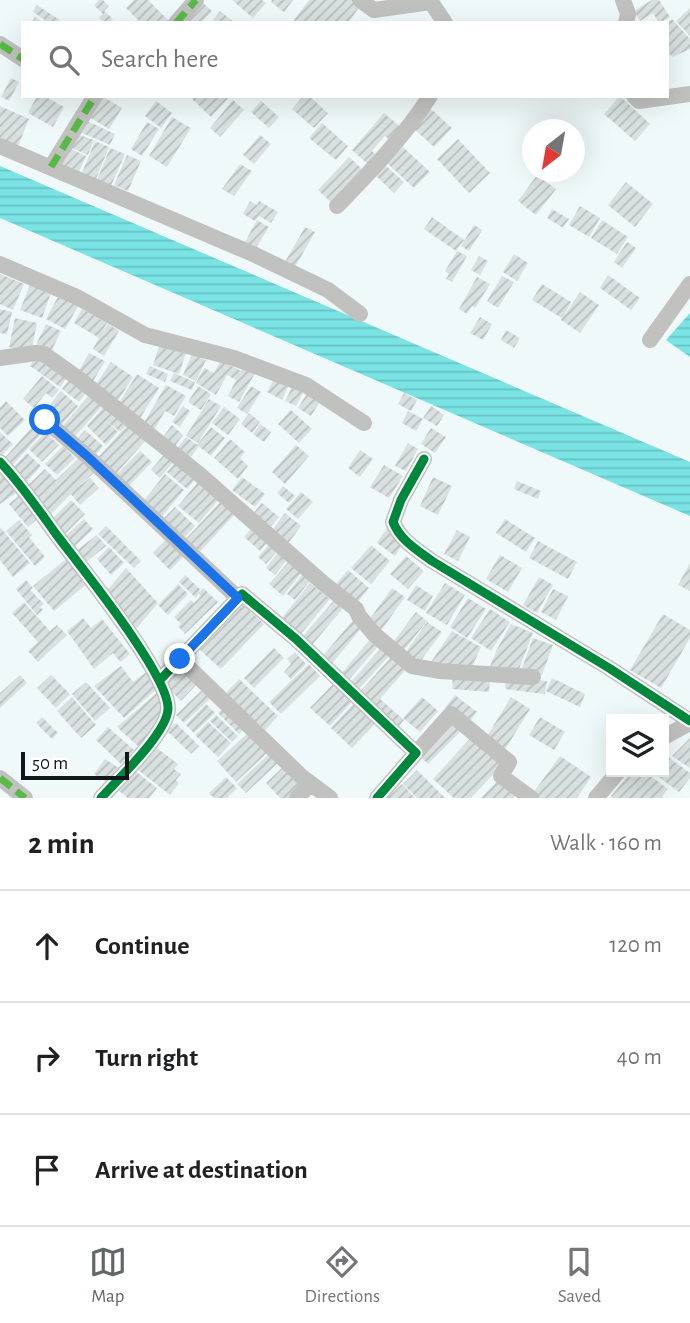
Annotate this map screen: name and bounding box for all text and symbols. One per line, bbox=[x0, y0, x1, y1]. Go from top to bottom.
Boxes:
search box bbox=[21, 21, 669, 98]
icon: search bbox=[45, 41, 83, 79]
text: Search here bbox=[101, 46, 219, 72]
north arrow bbox=[522, 119, 585, 182]
route start bbox=[29, 404, 60, 435]
route end bbox=[164, 643, 195, 674]
map controls bbox=[606, 714, 669, 777]
button: layers bbox=[606, 714, 669, 777]
scale bar bbox=[21, 749, 130, 781]
text: 50 m bbox=[32, 754, 68, 773]
text: 2 min bbox=[28, 829, 95, 859]
text: Walk · 160 m bbox=[550, 832, 662, 855]
icon: ahead bbox=[28, 927, 66, 965]
text: Continue bbox=[95, 933, 190, 959]
text: 120 m bbox=[609, 934, 662, 957]
icon: right bbox=[28, 1039, 66, 1077]
text: Turn right bbox=[95, 1045, 198, 1071]
text: 40 m bbox=[617, 1046, 662, 1069]
icon: arrive bbox=[28, 1151, 66, 1189]
text: Arrive at destination bbox=[95, 1157, 308, 1183]
tab: Map bbox=[89, 1243, 127, 1308]
tab: Directions bbox=[304, 1243, 380, 1308]
tab: Saved bbox=[558, 1243, 601, 1308]

